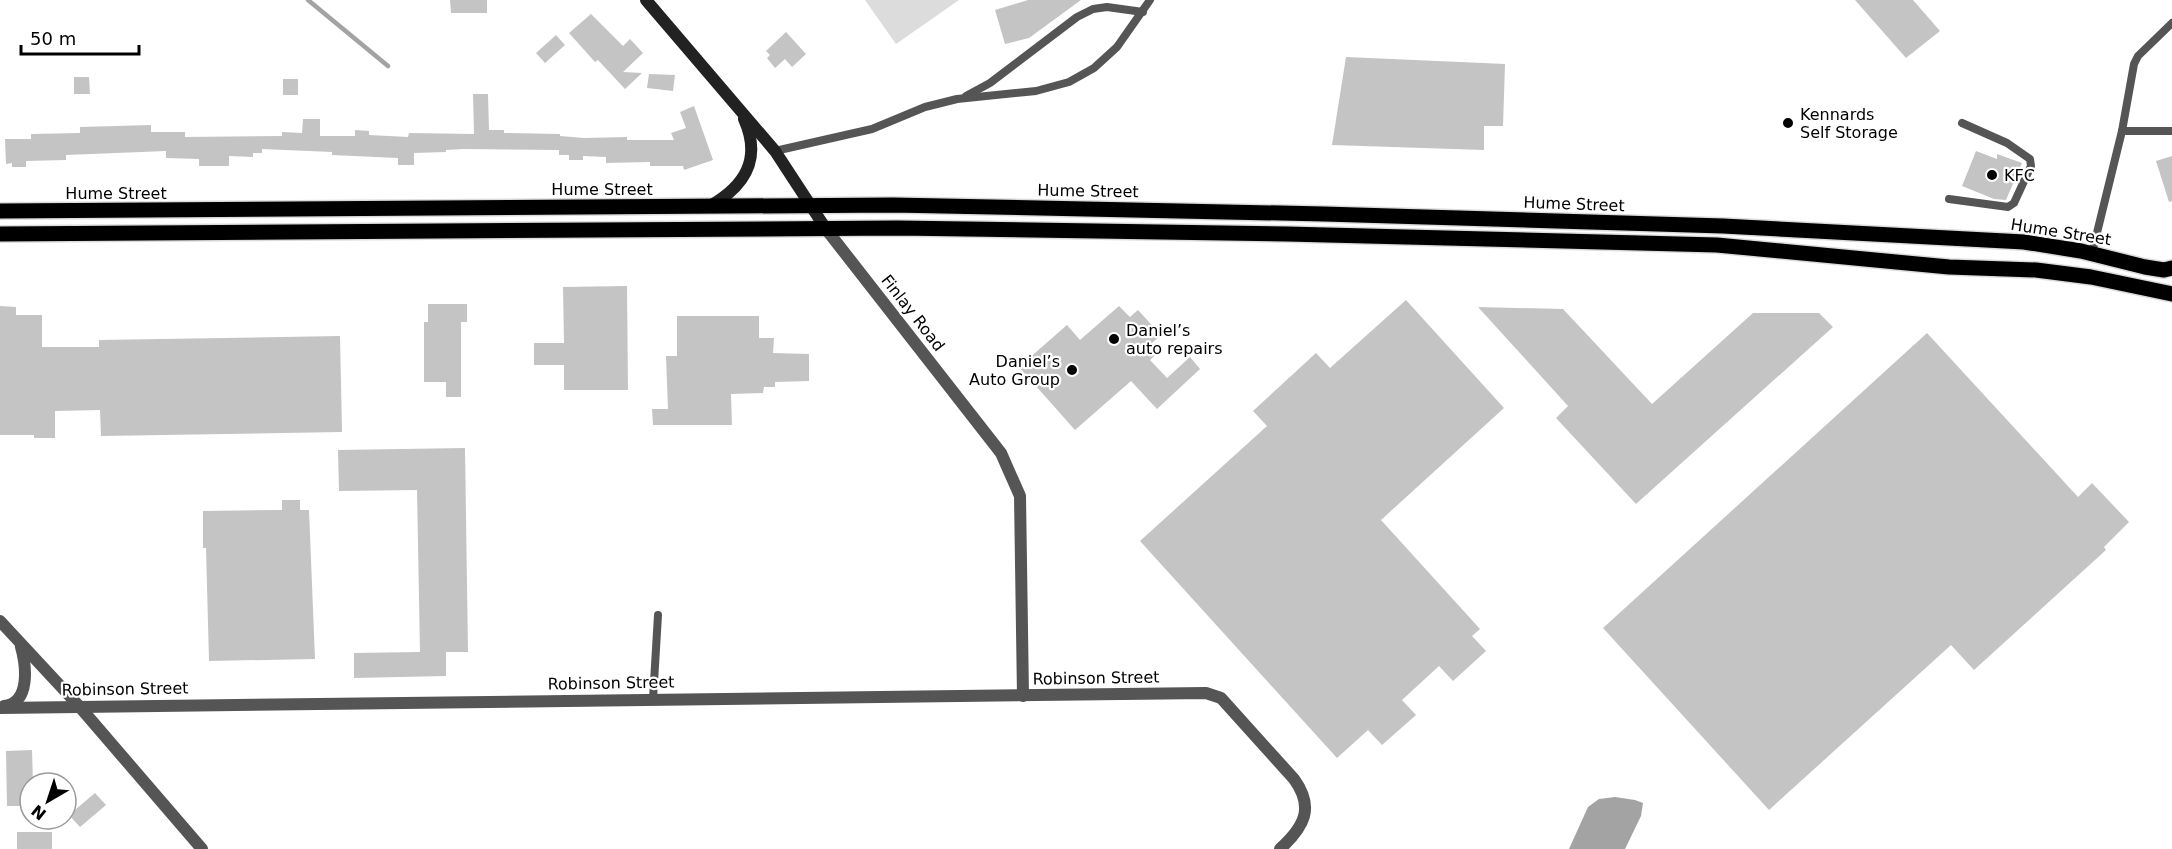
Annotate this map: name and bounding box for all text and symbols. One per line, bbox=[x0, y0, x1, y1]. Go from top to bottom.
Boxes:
scale bar bbox=[21, 18, 140, 56]
text: 50 m bbox=[30, 28, 76, 49]
place label: Kennards Self Storage bbox=[1800, 105, 1898, 142]
marker: Kennards Self Storage bbox=[1781, 116, 1795, 130]
place label: KFC bbox=[2004, 166, 2035, 185]
marker: KFC bbox=[1985, 168, 1999, 182]
street label: Hume Street bbox=[551, 180, 653, 199]
street label: Hume Street bbox=[1037, 181, 1139, 201]
street label: Hume Street bbox=[65, 184, 167, 203]
street label: Hume Street bbox=[1523, 193, 1625, 215]
street label: Hume Street bbox=[2009, 215, 2113, 249]
street label: Finlay Road bbox=[877, 271, 949, 355]
place label: Daniel’s auto repairs bbox=[1126, 321, 1222, 358]
marker: Daniel’s auto repairs bbox=[1107, 332, 1121, 346]
place label: Daniel’s Auto Group bbox=[969, 352, 1060, 389]
marker: Daniel’s Auto Group bbox=[1065, 363, 1079, 377]
street label: Robinson Street bbox=[1032, 667, 1160, 689]
street label: Robinson Street bbox=[547, 672, 675, 694]
street label: Robinson Street bbox=[61, 678, 189, 700]
north arrow bbox=[18, 771, 78, 831]
text: N bbox=[28, 801, 50, 824]

